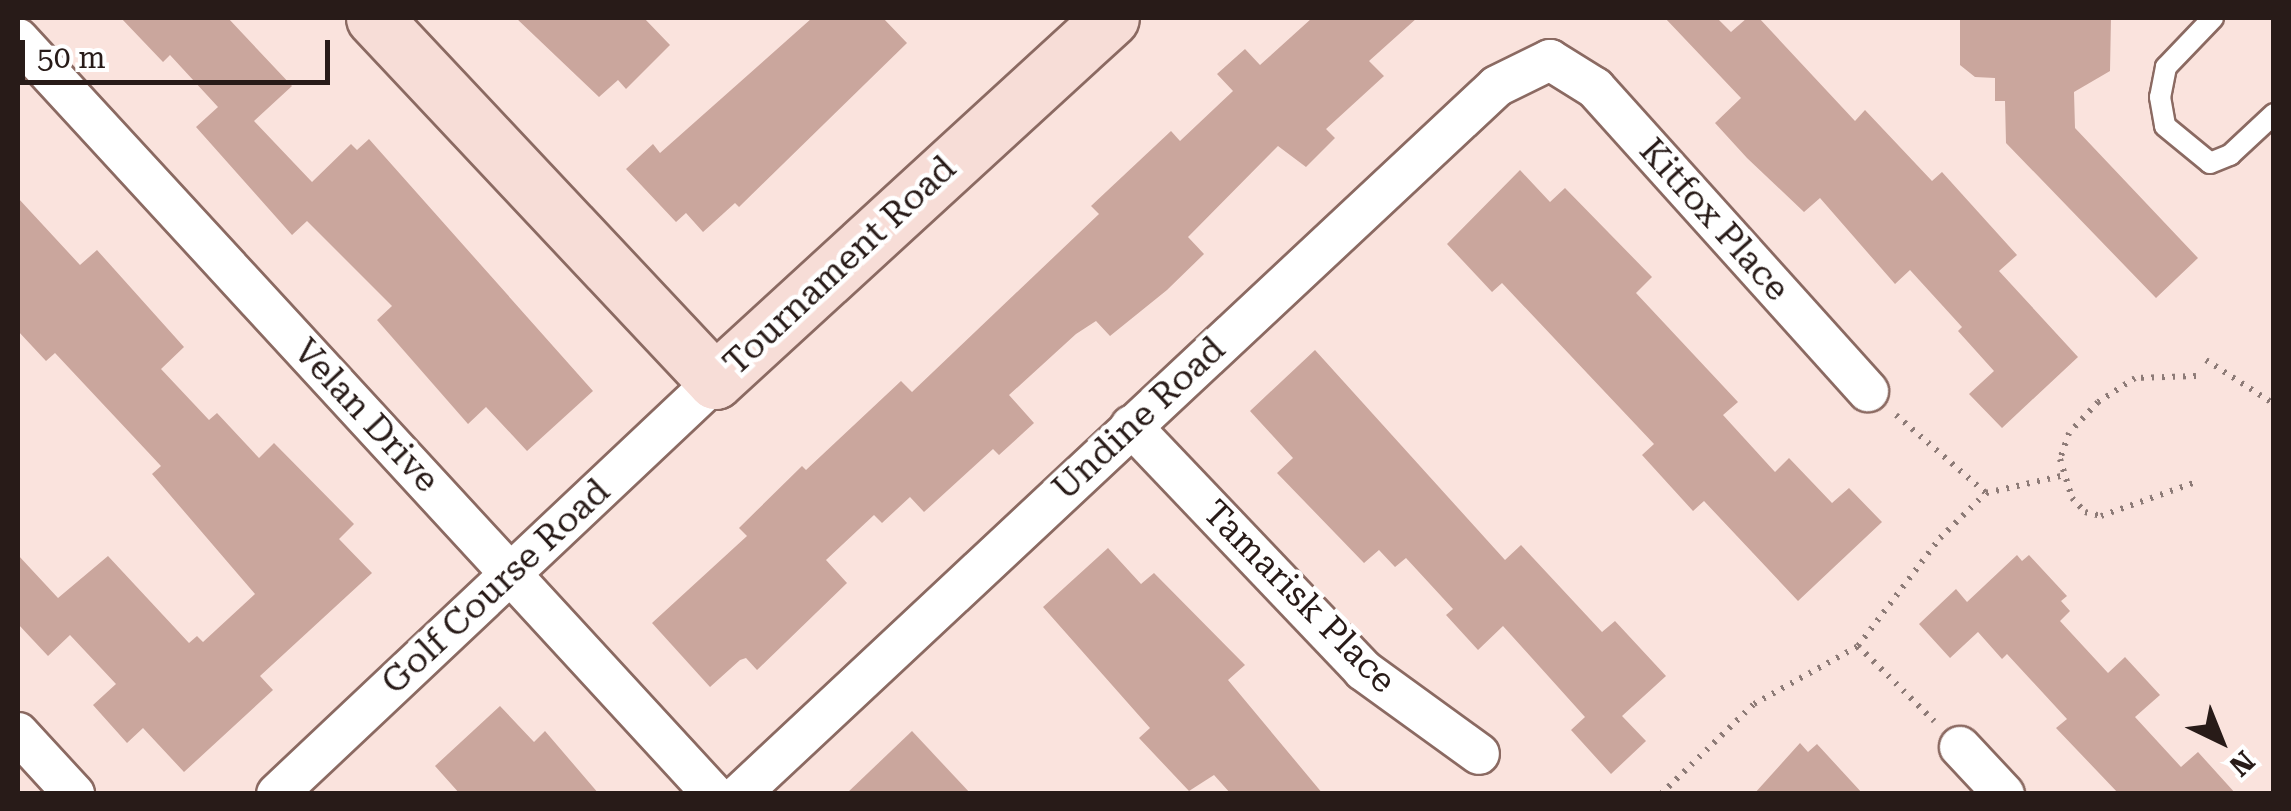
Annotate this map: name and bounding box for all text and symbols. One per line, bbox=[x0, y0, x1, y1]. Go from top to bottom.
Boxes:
scale bar bbox=[25, 20, 335, 82]
text: 50 m bbox=[37, 40, 106, 75]
street label: Kitfox Place bbox=[1630, 130, 1798, 310]
street label: Tournament Road bbox=[715, 148, 965, 384]
street label: Undine Road bbox=[1044, 329, 1234, 509]
street label: Velan Drive bbox=[284, 331, 448, 501]
street label: Golf Course Road bbox=[373, 471, 619, 703]
street label: Tamarisk Place bbox=[1194, 492, 1404, 702]
north arrow bbox=[2171, 691, 2271, 791]
text: N bbox=[2223, 744, 2261, 783]

